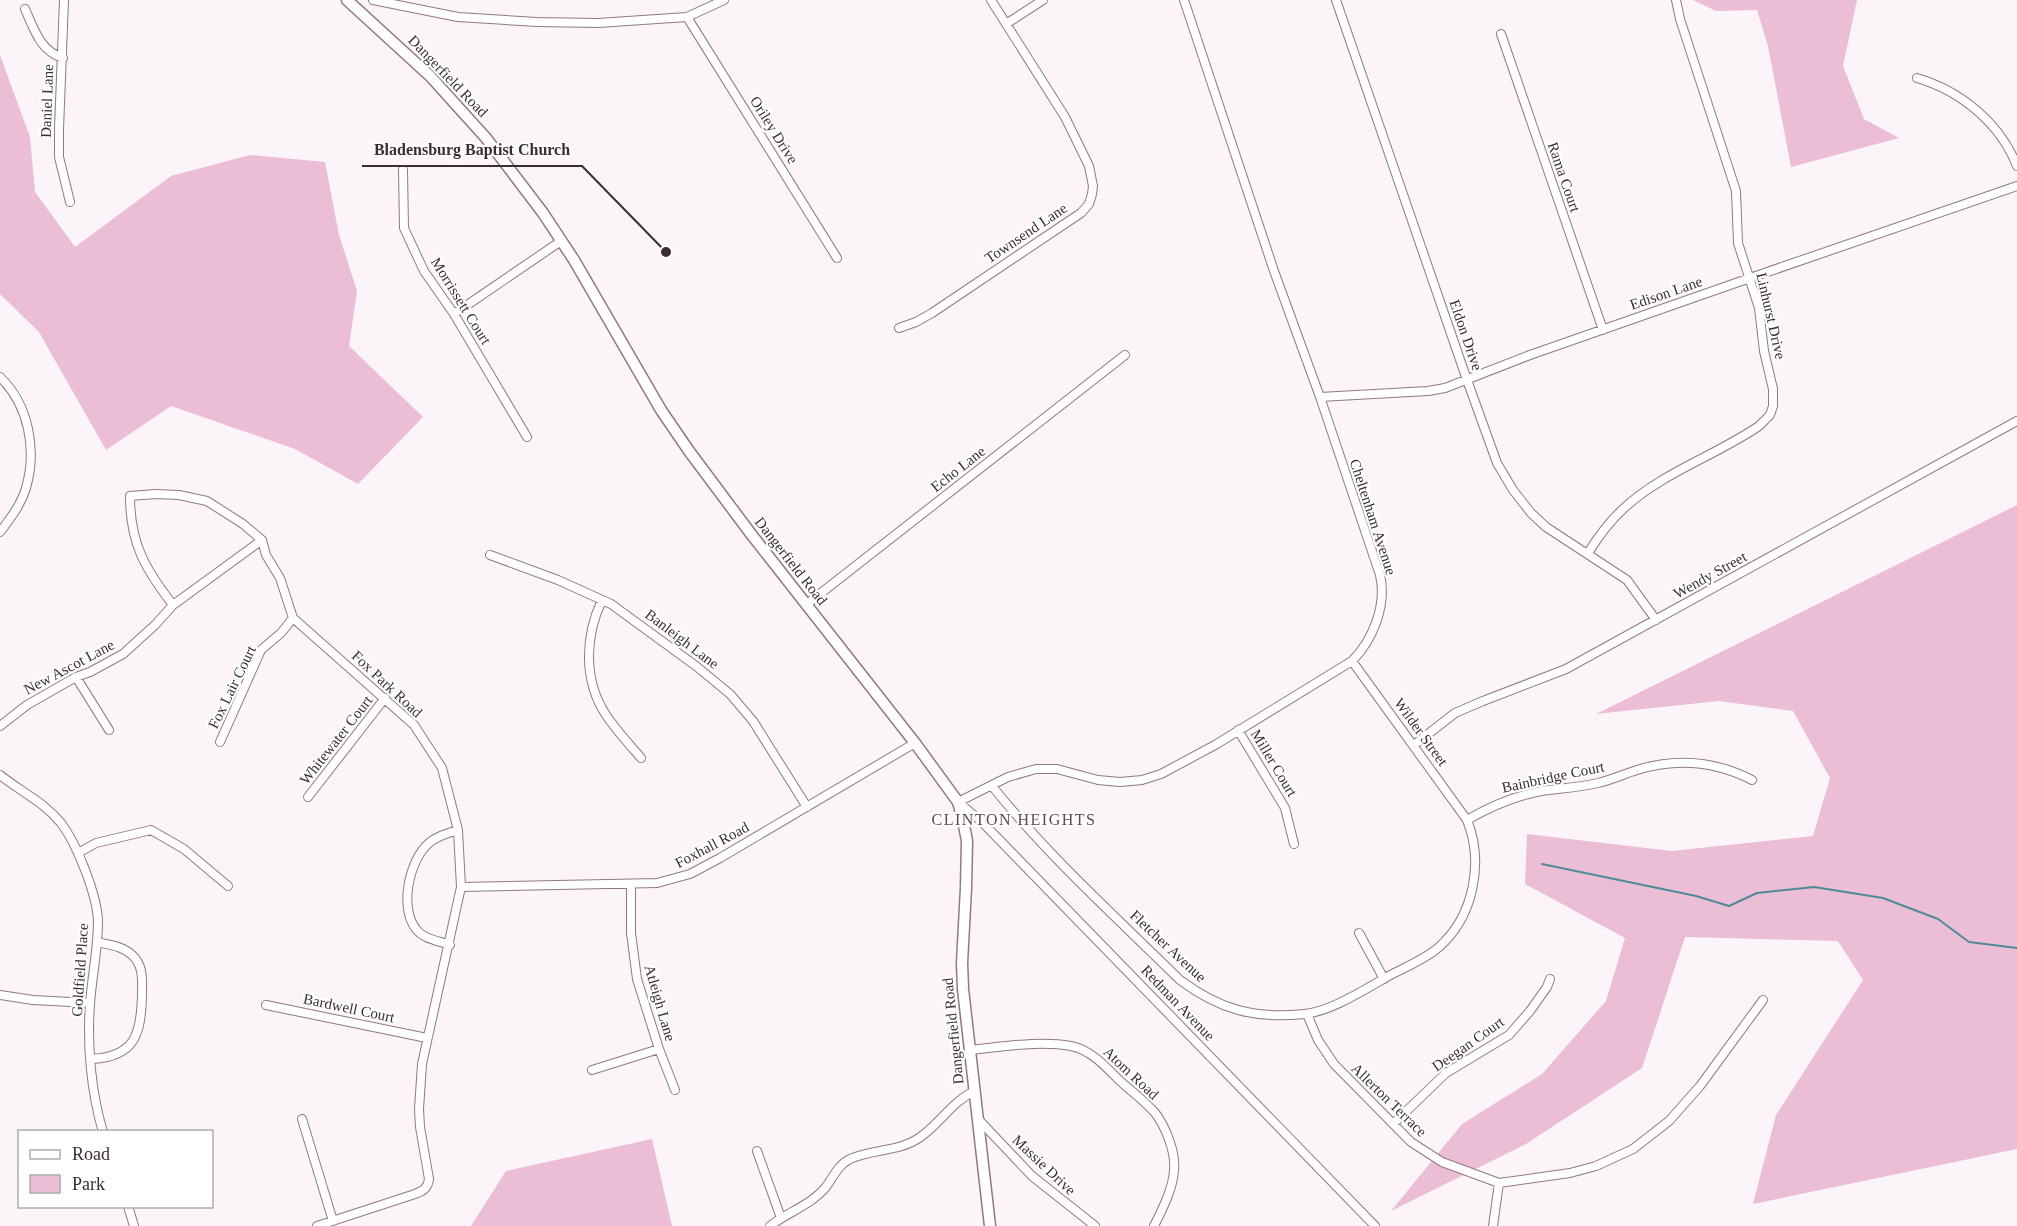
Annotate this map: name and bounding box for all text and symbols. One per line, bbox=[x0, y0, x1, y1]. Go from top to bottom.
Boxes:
street label: Dangerfield Road bbox=[405, 32, 491, 120]
street label: Daniel Lane bbox=[38, 64, 56, 138]
street label: Oriley Drive bbox=[747, 93, 801, 167]
callout: Bladensburg Baptist Church bbox=[362, 132, 582, 166]
street label: Rama Court bbox=[1545, 140, 1584, 215]
text: Bladensburg Baptist Church bbox=[374, 141, 570, 159]
street label: Townsend Lane bbox=[982, 200, 1070, 266]
street label: Morrissett Court bbox=[428, 255, 495, 348]
street label: Linhurst Drive bbox=[1753, 271, 1789, 361]
street label: Edison Lane bbox=[1628, 273, 1705, 313]
street label: Eldon Drive bbox=[1446, 298, 1486, 373]
street label: Echo Lane bbox=[928, 443, 989, 495]
street label: Cheltenham Avenue bbox=[1347, 457, 1399, 577]
street label: Dangerfield Road bbox=[752, 514, 831, 608]
street label: Wendy Street bbox=[1671, 548, 1750, 602]
street label: Banleigh Lane bbox=[642, 606, 722, 672]
street label: New Ascot Lane bbox=[21, 636, 117, 698]
street label: Fox Lair Court bbox=[205, 642, 259, 731]
street label: Fox Park Road bbox=[349, 647, 426, 721]
street label: Whitewater Court bbox=[296, 692, 376, 787]
street label: Wilder Street bbox=[1391, 695, 1451, 770]
street label: Miller Court bbox=[1248, 727, 1301, 800]
street label: Bainbridge Court bbox=[1500, 758, 1607, 796]
district label: CLINTON HEIGHTS bbox=[932, 811, 1096, 828]
street label: Foxhall Road bbox=[672, 819, 752, 871]
street label: Fletcher Avenue bbox=[1127, 907, 1209, 985]
street label: Goldfield Place bbox=[69, 922, 91, 1017]
street label: Redman Avenue bbox=[1138, 962, 1218, 1044]
street label: Atleigh Lane bbox=[641, 963, 679, 1043]
street label: Dangerfield Road bbox=[939, 976, 967, 1085]
street label: Bardwell Court bbox=[302, 991, 397, 1026]
street label: Deegan Court bbox=[1429, 1013, 1508, 1075]
street label: Atom Road bbox=[1100, 1043, 1162, 1103]
street label: Allerton Terrace bbox=[1348, 1060, 1430, 1140]
legend bbox=[18, 1130, 213, 1208]
street label: Massie Drive bbox=[1009, 1132, 1079, 1198]
text: Road bbox=[72, 1144, 110, 1164]
text: Park bbox=[72, 1174, 105, 1194]

